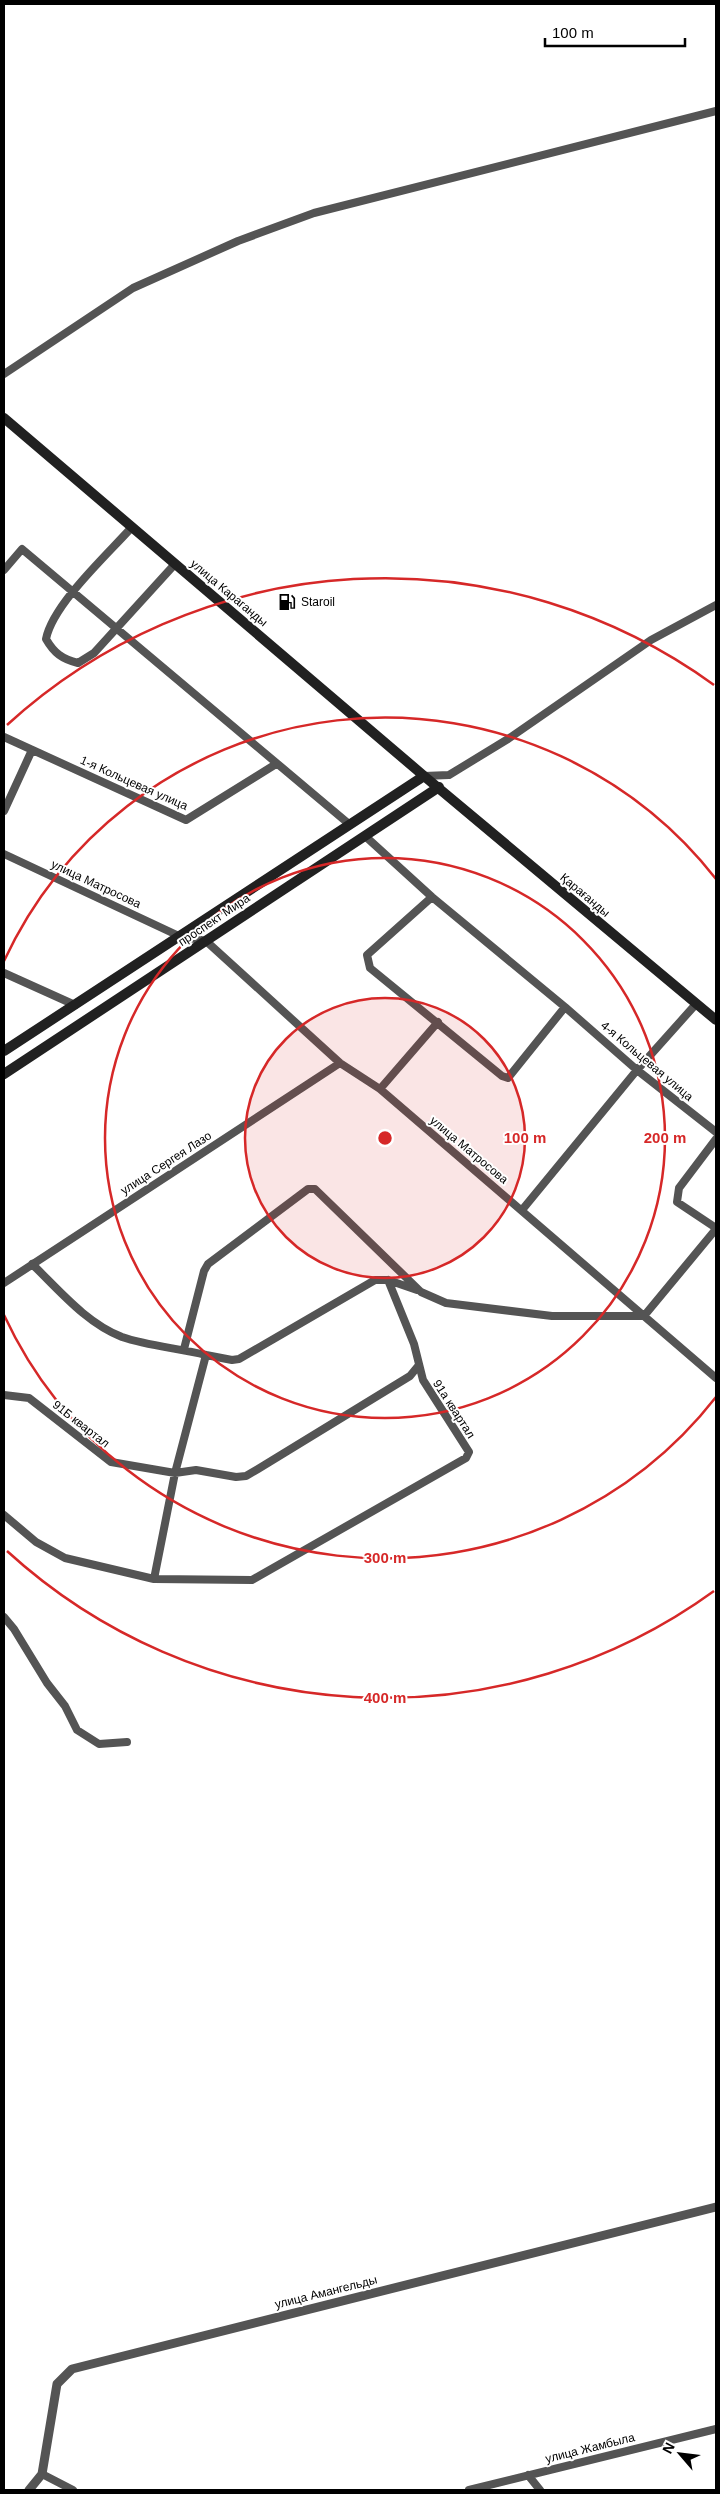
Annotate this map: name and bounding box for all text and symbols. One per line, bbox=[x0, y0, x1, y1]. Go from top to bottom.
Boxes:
scale bar bbox=[545, 15, 685, 47]
text: 100 m bbox=[552, 24, 594, 41]
street label: улица Караганды bbox=[188, 557, 270, 629]
fuel station icon: Staroil bbox=[277, 592, 297, 612]
place label: Staroil bbox=[301, 595, 335, 609]
street label: 1-я Кольцевая улица bbox=[78, 753, 190, 813]
street label: улица Матросова bbox=[49, 857, 143, 911]
street label: Қарағанды bbox=[557, 870, 613, 920]
street label: проспект Мира bbox=[176, 891, 253, 949]
street label: 4-я Кольцевая улица bbox=[598, 1018, 696, 1104]
street label: улица Матросова bbox=[427, 1113, 511, 1187]
street label: улица Сергея Лазо bbox=[118, 1128, 214, 1198]
centre of rings bbox=[376, 1129, 394, 1147]
text: 100 m bbox=[504, 1129, 546, 1146]
text: 200 m bbox=[644, 1129, 686, 1146]
street label: 91а квартал bbox=[430, 1377, 478, 1441]
street label: 91Б квартал bbox=[50, 1397, 112, 1451]
text: 300 m bbox=[364, 1549, 406, 1566]
text: 400 m bbox=[364, 1689, 406, 1706]
street label: улица Амангельды bbox=[273, 2272, 379, 2312]
north arrow bbox=[655, 2429, 705, 2479]
street label: улица Жамбыла bbox=[544, 2430, 636, 2466]
text: N bbox=[659, 2440, 678, 2456]

